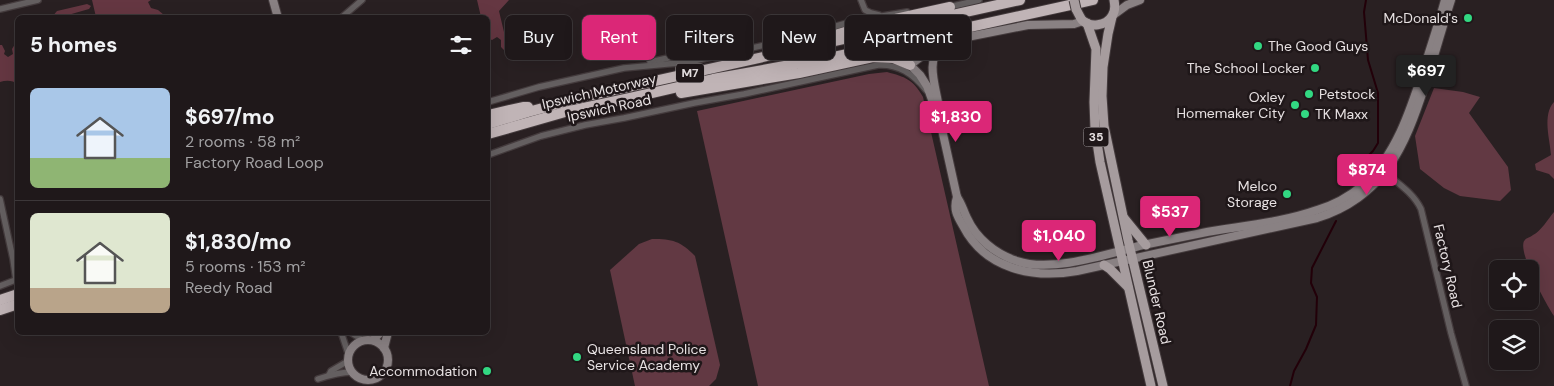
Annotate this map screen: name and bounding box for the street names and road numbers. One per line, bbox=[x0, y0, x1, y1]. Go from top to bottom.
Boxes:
road number: M7 bbox=[676, 64, 704, 82]
street label: Ipswich Motorway bbox=[540, 69, 658, 113]
street label: Ipswich Road bbox=[565, 90, 653, 126]
road number: 35 bbox=[1084, 128, 1108, 146]
street label: Factory Road bbox=[1430, 222, 1466, 310]
street label: Blunder Road bbox=[1139, 258, 1175, 346]

